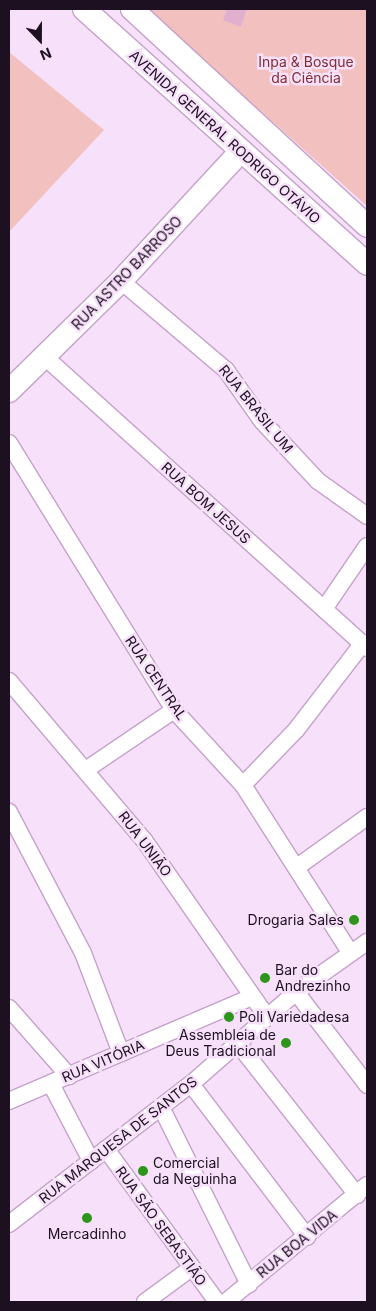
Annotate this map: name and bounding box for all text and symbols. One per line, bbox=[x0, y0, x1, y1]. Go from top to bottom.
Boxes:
north arrow bbox=[15, 15, 65, 65]
text: N bbox=[38, 44, 54, 64]
street label: AVENIDA GENERAL RODRIGO OTÁVIO bbox=[126, 47, 324, 227]
park label: Inpa & Bosque da Ciência bbox=[258, 54, 354, 86]
street label: RUA ASTRO BARROSO bbox=[68, 213, 186, 333]
street label: RUA BRASIL UM bbox=[215, 362, 297, 456]
street label: RUA BOM JESUS bbox=[158, 459, 254, 547]
street label: RUA CENTRAL bbox=[122, 633, 190, 723]
street label: RUA UNIÃO bbox=[115, 808, 175, 880]
place label: Drogaria Sales bbox=[248, 912, 344, 928]
marker: Drogaria Sales bbox=[348, 914, 360, 926]
place label: Bar do Andrezinho bbox=[275, 962, 351, 994]
marker: Bar do Andrezinho bbox=[259, 972, 271, 984]
place label: Poli Variedadesa bbox=[239, 1009, 349, 1025]
marker: Poli Variedadesa bbox=[223, 1011, 235, 1023]
place label: Assembleia de Deus Tradicional bbox=[165, 1027, 276, 1060]
street label: RUA VITÓRIA bbox=[59, 1036, 147, 1086]
marker: Assembleia de Deus Tradicional bbox=[280, 1037, 292, 1049]
street label: RUA MARQUESA DE SANTOS bbox=[36, 1073, 200, 1207]
place label: Comercial da Neguinha bbox=[153, 1155, 237, 1188]
street label: RUA SÃO SEBASTIÃO bbox=[112, 1163, 210, 1289]
marker: Comercial da Neguinha bbox=[137, 1165, 149, 1177]
street label: RUA BOA VIDA bbox=[253, 1206, 341, 1282]
marker: Mercadinho bbox=[81, 1212, 93, 1224]
place label: Mercadinho bbox=[48, 1226, 126, 1242]

